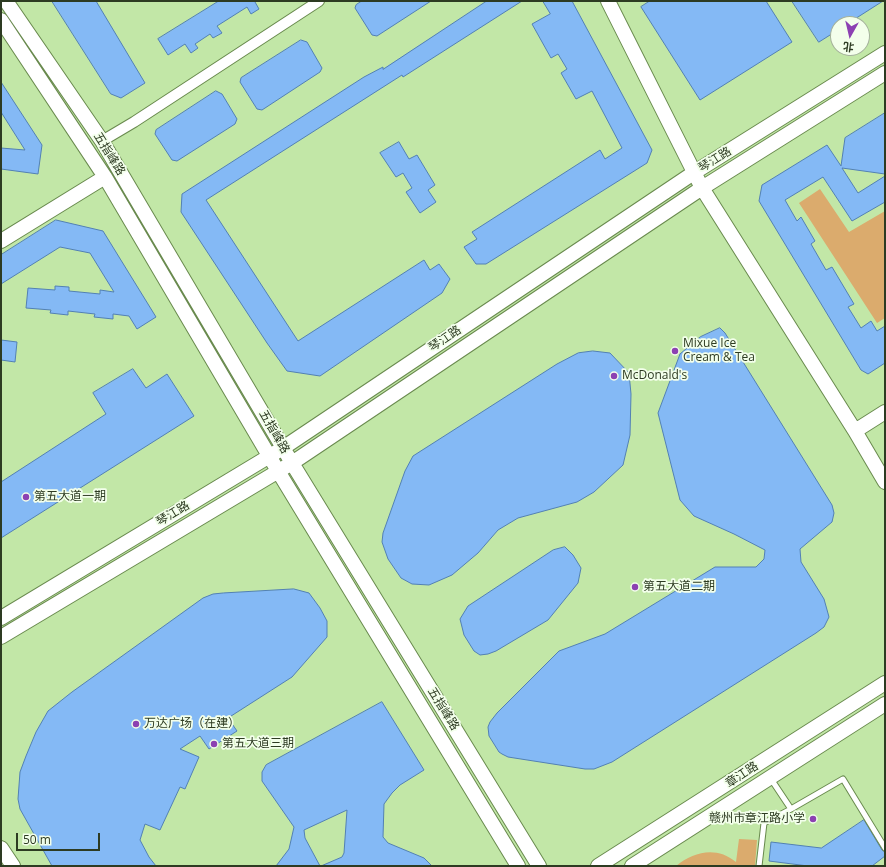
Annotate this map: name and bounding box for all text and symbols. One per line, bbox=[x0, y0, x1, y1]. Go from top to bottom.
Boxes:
north arrow bbox=[830, 16, 870, 56]
text: 北 bbox=[842, 39, 855, 56]
street label: 五指峰路 bbox=[90, 130, 128, 178]
street label: 琴江路 bbox=[696, 144, 734, 176]
street label: 琴江路 bbox=[426, 323, 464, 355]
place label: Mixue Ice Cream & Tea bbox=[683, 337, 755, 365]
marker: Mixue Ice Cream & Tea bbox=[670, 346, 680, 356]
place label: McDonald's bbox=[622, 369, 687, 383]
marker: McDonald's bbox=[609, 371, 619, 381]
street label: 五指峰路 bbox=[256, 408, 292, 456]
place label: 第五大道一期 bbox=[34, 490, 106, 504]
marker: 第五大道一期 bbox=[21, 492, 31, 502]
street label: 琴江路 bbox=[154, 499, 192, 529]
place label: 第五大道二期 bbox=[643, 580, 715, 594]
marker: 第五大道二期 bbox=[630, 582, 640, 592]
street label: 五指峰路 bbox=[424, 685, 462, 733]
place label: 万达广场（在建） bbox=[144, 717, 240, 731]
marker: 万达广场（在建） bbox=[131, 719, 141, 729]
place label: 第五大道三期 bbox=[222, 737, 294, 751]
marker: 第五大道三期 bbox=[209, 739, 219, 749]
street label: 章江路 bbox=[723, 759, 761, 791]
place label: 赣州市章江路小学 bbox=[709, 812, 805, 826]
marker: 赣州市章江路小学 bbox=[808, 814, 818, 824]
scale bar bbox=[18, 825, 102, 851]
text: 50 m bbox=[23, 831, 51, 848]

